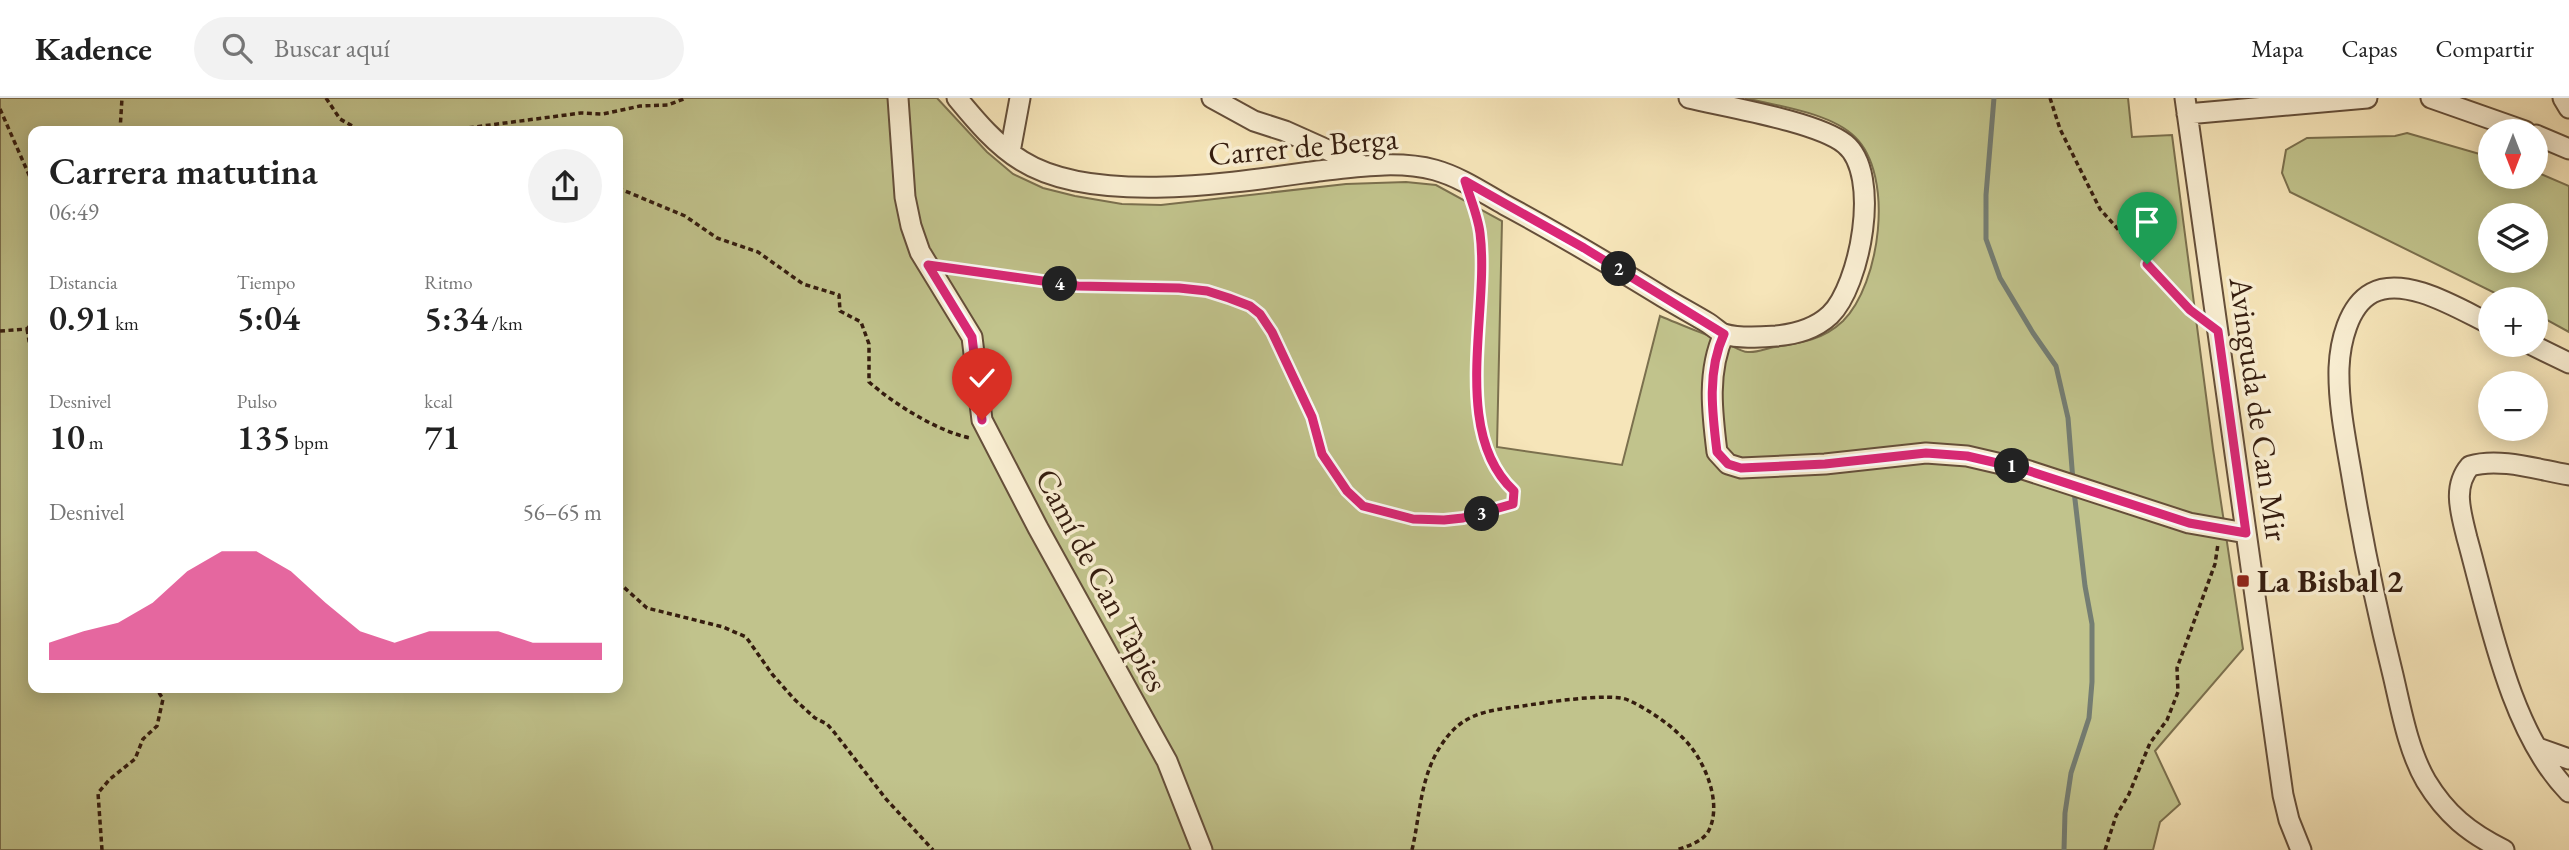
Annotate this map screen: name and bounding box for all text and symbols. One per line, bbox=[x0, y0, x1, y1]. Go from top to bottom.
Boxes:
search box bbox=[194, 17, 684, 80]
text: Kadence bbox=[35, 27, 152, 70]
icon: search bbox=[218, 29, 256, 67]
text: Buscar aquí bbox=[274, 31, 390, 65]
text: Mapa bbox=[2251, 33, 2303, 64]
text: Capas bbox=[2341, 33, 2397, 64]
text: Compartir bbox=[2435, 33, 2534, 64]
street label: Carrer de Berga bbox=[1206, 117, 1400, 175]
north arrow bbox=[2478, 119, 2548, 189]
map controls bbox=[2478, 119, 2548, 441]
text: Carrera matutina bbox=[49, 146, 318, 195]
button: share bbox=[528, 149, 602, 223]
pin bbox=[2117, 192, 2177, 264]
text: 06:49 bbox=[49, 197, 99, 227]
icon: arrive bbox=[2128, 203, 2166, 241]
button: layers bbox=[2478, 203, 2548, 273]
pin: 2 bbox=[1602, 252, 1636, 286]
text: 2 bbox=[1613, 256, 1624, 281]
pin: 4 bbox=[1042, 266, 1078, 302]
text: Distancia bbox=[49, 270, 118, 295]
text: Tiempo bbox=[237, 270, 296, 295]
text: Ritmo bbox=[424, 270, 473, 295]
text: 4 bbox=[1054, 271, 1065, 296]
street label: Avinguda de Can Mir bbox=[2220, 273, 2298, 544]
button: + bbox=[2478, 287, 2548, 357]
text: 0.91 bbox=[49, 295, 111, 340]
text: 5:04 bbox=[237, 295, 300, 340]
text: 5:34 bbox=[424, 295, 488, 340]
text: km bbox=[111, 311, 139, 336]
text: /km bbox=[488, 311, 523, 336]
pin bbox=[952, 348, 1012, 420]
icon: check bbox=[963, 359, 1001, 397]
button: − bbox=[2478, 371, 2548, 441]
text: Desnivel bbox=[49, 389, 111, 414]
text: Pulso bbox=[237, 389, 277, 414]
text: kcal bbox=[424, 389, 453, 414]
text: 10 bbox=[49, 414, 85, 459]
text: 135 bbox=[237, 414, 291, 459]
text: 71 bbox=[424, 414, 460, 459]
text: m bbox=[85, 430, 104, 455]
text: bpm bbox=[291, 430, 329, 455]
pin: 1 bbox=[1994, 448, 2030, 484]
text: 1 bbox=[2006, 453, 2017, 478]
street label: Camí de Can Tàpies bbox=[1026, 461, 1178, 699]
pin: 3 bbox=[1464, 496, 1500, 532]
text: Desnivel bbox=[49, 497, 125, 527]
text: 56–65 m bbox=[523, 497, 602, 527]
text: 3 bbox=[1476, 501, 1487, 526]
place label: La Bisbal 2 bbox=[2257, 560, 2403, 602]
marker: La Bisbal 2 bbox=[2235, 573, 2251, 589]

